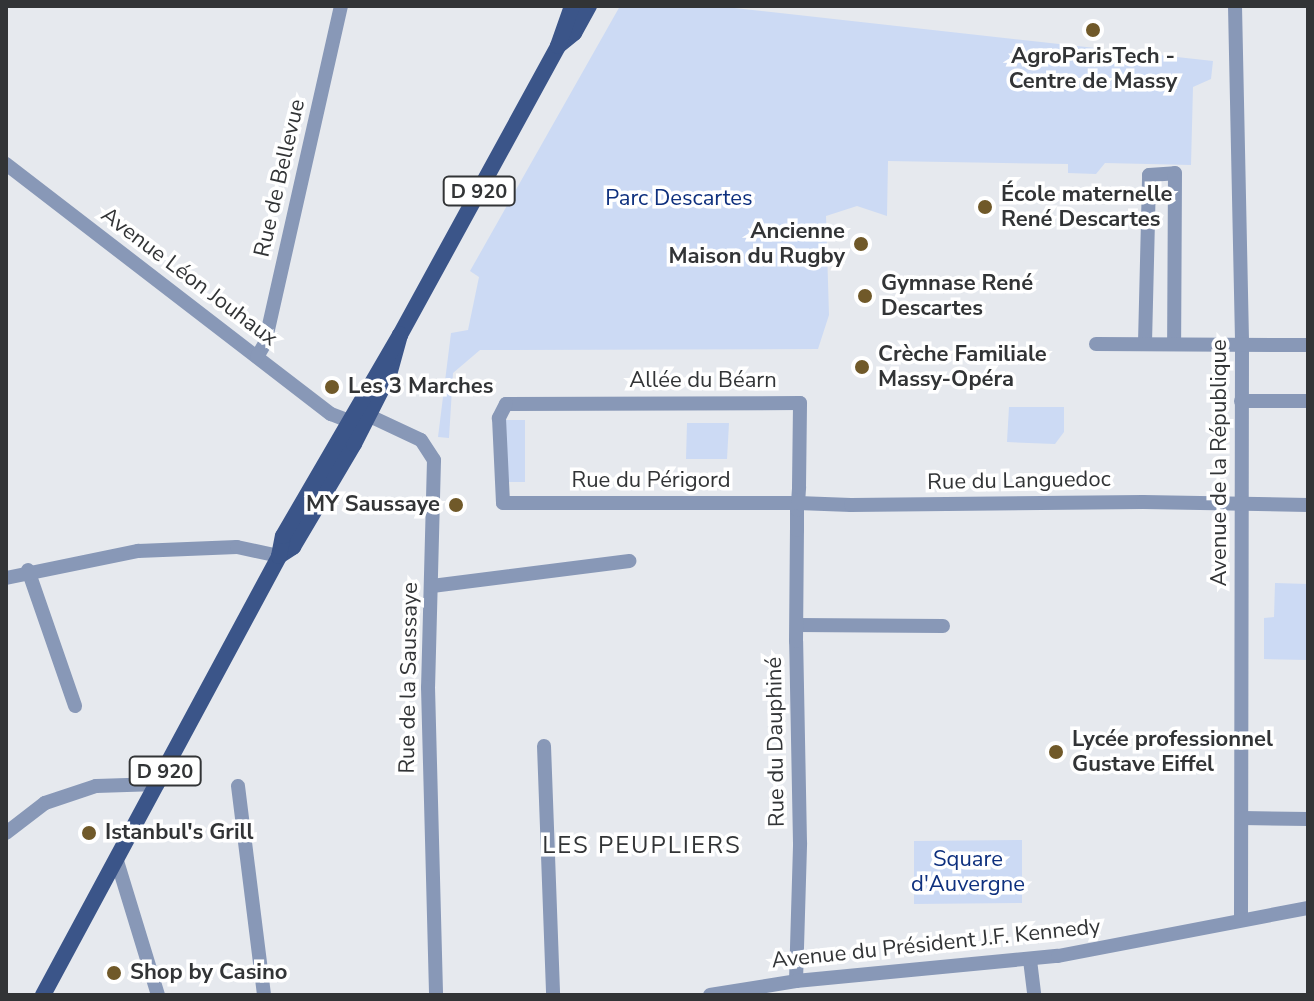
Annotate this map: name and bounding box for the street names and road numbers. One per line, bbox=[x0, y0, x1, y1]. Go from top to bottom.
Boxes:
street label: Rue de Bellevue bbox=[249, 97, 311, 259]
road number: D 920 bbox=[441, 175, 517, 207]
street label: Avenue Léon Jouhaux bbox=[96, 202, 282, 352]
street label: Avenue de la République bbox=[1207, 339, 1233, 587]
street label: Allée du Béarn bbox=[629, 368, 777, 394]
street label: Rue du Languedoc bbox=[927, 466, 1111, 496]
street label: Rue du Périgord bbox=[571, 468, 731, 494]
street label: Rue de la Saussaye bbox=[394, 582, 424, 774]
street label: Rue du Dauphiné bbox=[761, 657, 791, 827]
road number: D 920 bbox=[127, 755, 203, 787]
street label: Avenue du Président J.F. Kennedy bbox=[770, 914, 1102, 974]

